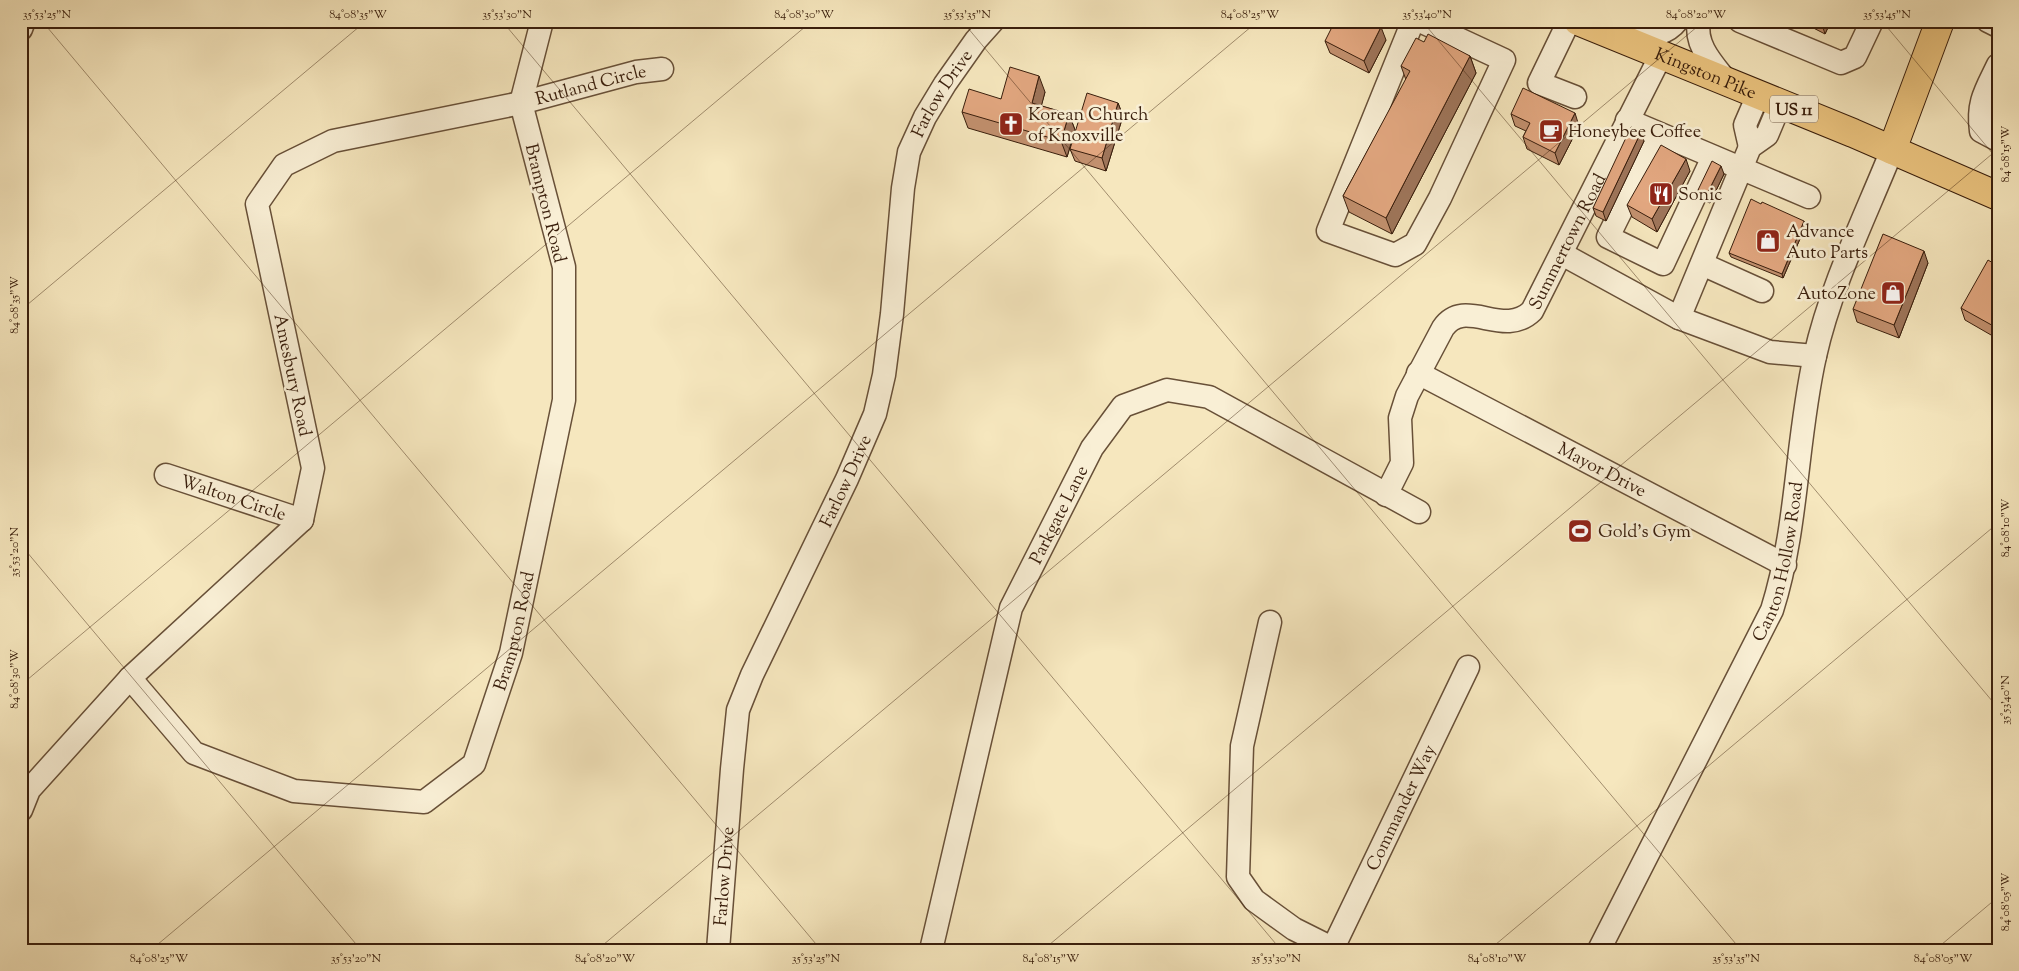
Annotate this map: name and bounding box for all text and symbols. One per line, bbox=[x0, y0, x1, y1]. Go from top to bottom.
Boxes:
text: 35°53'25"N bbox=[23, 6, 72, 24]
text: 84°08'35"W bbox=[329, 6, 387, 24]
text: 35°53'30"N bbox=[482, 6, 532, 24]
text: 84°08'30"W bbox=[774, 6, 834, 24]
text: 35°53'35"N bbox=[943, 6, 991, 24]
text: 84°08'25"W bbox=[1221, 6, 1280, 24]
text: 35°53'40"N bbox=[1402, 6, 1452, 24]
text: 84°08'20"W bbox=[1666, 6, 1727, 24]
text: 35°53'45"N bbox=[1863, 6, 1911, 24]
street label: Kingston Pike bbox=[1650, 43, 1760, 107]
street label: Farlow Drive bbox=[906, 45, 980, 142]
street label: Rutland Circle bbox=[533, 60, 648, 114]
road number: US 11 bbox=[1770, 96, 1818, 122]
place label: Korean Church of Knoxville bbox=[1028, 103, 1149, 150]
church icon: Korean Church of Knoxville bbox=[998, 111, 1024, 137]
cafe icon: Honeybee Coffee bbox=[1538, 118, 1564, 144]
place label: Honeybee Coffee bbox=[1568, 120, 1701, 146]
text: 84°08'15"W bbox=[1997, 125, 2015, 182]
street label: Brampton Road bbox=[517, 141, 571, 266]
street label: Summertown Road bbox=[1523, 170, 1614, 315]
restaurant icon: Sonic bbox=[1648, 181, 1674, 207]
place label: Sonic bbox=[1678, 183, 1722, 209]
place label: Advance Auto Parts bbox=[1786, 220, 1868, 267]
shop icon: Advance Auto Parts bbox=[1755, 228, 1781, 254]
text: 84°08'35"W bbox=[6, 276, 24, 334]
shop icon: AutoZone bbox=[1880, 280, 1906, 306]
place label: AutoZone bbox=[1797, 282, 1876, 308]
street label: Amesbury Road bbox=[265, 312, 317, 439]
street label: Farlow Drive bbox=[814, 431, 879, 532]
street label: Mayor Drive bbox=[1552, 437, 1650, 505]
street label: Parkgate Lane bbox=[1024, 462, 1096, 569]
street label: Walton Circle bbox=[177, 470, 289, 529]
street label: Canton Hollow Road bbox=[1747, 480, 1811, 647]
text: 84°08'10"W bbox=[1997, 498, 2015, 557]
sports icon: Gold's Gym bbox=[1567, 518, 1593, 544]
place label: Gold's Gym bbox=[1598, 520, 1691, 546]
text: 35°53'20"N bbox=[6, 526, 24, 577]
street label: Brampton Road bbox=[488, 569, 543, 695]
text: 84°08'30"W bbox=[6, 649, 24, 709]
text: 35°53'40"N bbox=[1997, 675, 2015, 725]
street label: Commander Way bbox=[1361, 741, 1444, 876]
street label: Farlow Drive bbox=[709, 826, 742, 927]
text: 84°08'05"W bbox=[1997, 872, 2015, 931]
text: 84°08'25"W bbox=[130, 950, 189, 968]
text: 35°53'20"N bbox=[331, 950, 382, 968]
text: 84°08'20"W bbox=[575, 950, 636, 968]
text: 35°53'25"N bbox=[792, 950, 841, 968]
text: 84°08'15"W bbox=[1023, 950, 1080, 968]
text: 35°53'30"N bbox=[1251, 950, 1301, 968]
text: 84°08'10"W bbox=[1468, 950, 1527, 968]
text: 35°53'35"N bbox=[1712, 950, 1760, 968]
text: 84°08'05"W bbox=[1914, 950, 1973, 968]

